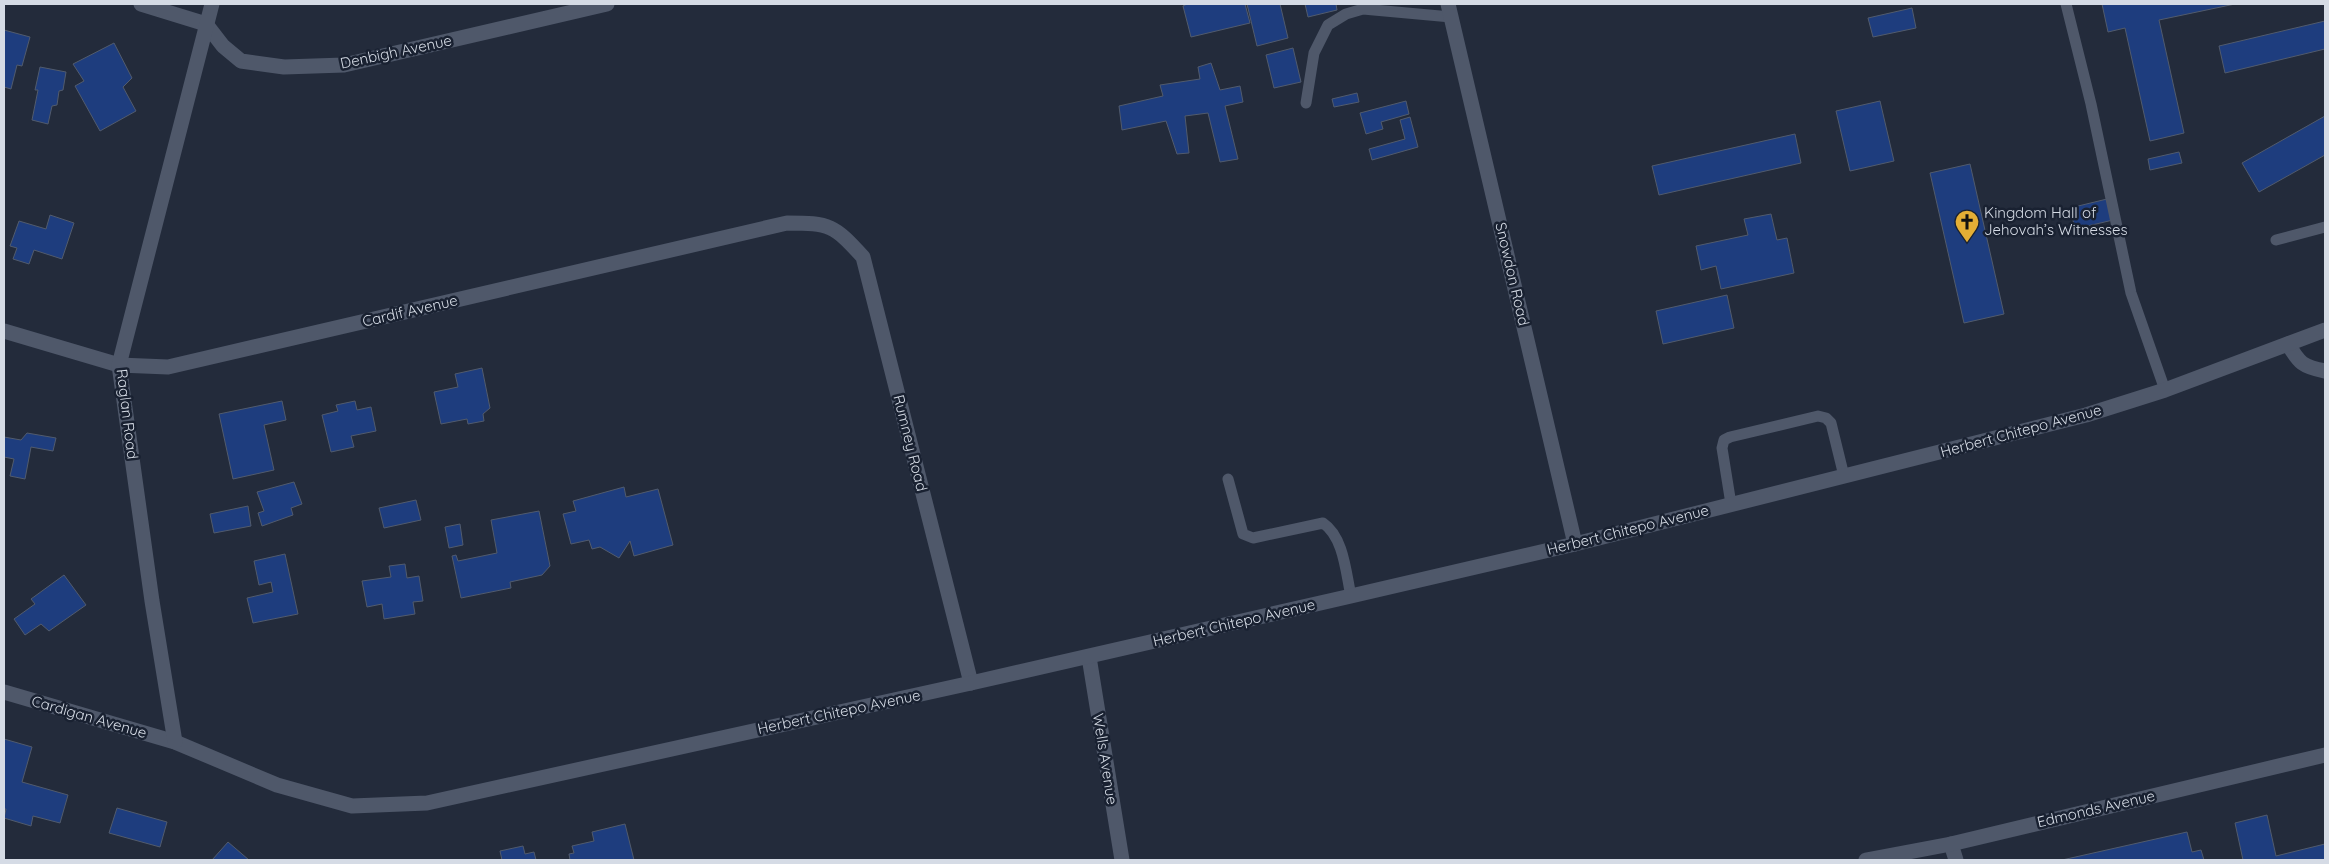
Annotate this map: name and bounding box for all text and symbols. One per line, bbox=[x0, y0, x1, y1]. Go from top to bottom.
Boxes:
street label: Denbigh Avenue bbox=[338, 30, 453, 73]
place label: Kingdom Hall of Jehovah’s Witnesses bbox=[1984, 203, 2128, 239]
church icon: Kingdom Hall of Jehovah’s Witnesses bbox=[1954, 209, 1980, 243]
street label: Snowdon Road bbox=[1491, 220, 1534, 327]
street label: Cardif Avenue bbox=[360, 290, 459, 331]
street label: Raglan Road bbox=[113, 368, 142, 460]
street label: Rumney Road bbox=[889, 393, 932, 493]
street label: Herbert Chitepo Avenue bbox=[1938, 400, 2104, 461]
street label: Herbert Chitepo Avenue bbox=[1545, 500, 1711, 559]
street label: Herbert Chitepo Avenue bbox=[1151, 595, 1317, 650]
street label: Herbert Chitepo Avenue bbox=[756, 685, 922, 738]
street label: Cardigan Avenue bbox=[29, 691, 149, 742]
street label: Wells Avenue bbox=[1089, 712, 1122, 806]
street label: Edmonds Avenue bbox=[2035, 786, 2157, 831]

